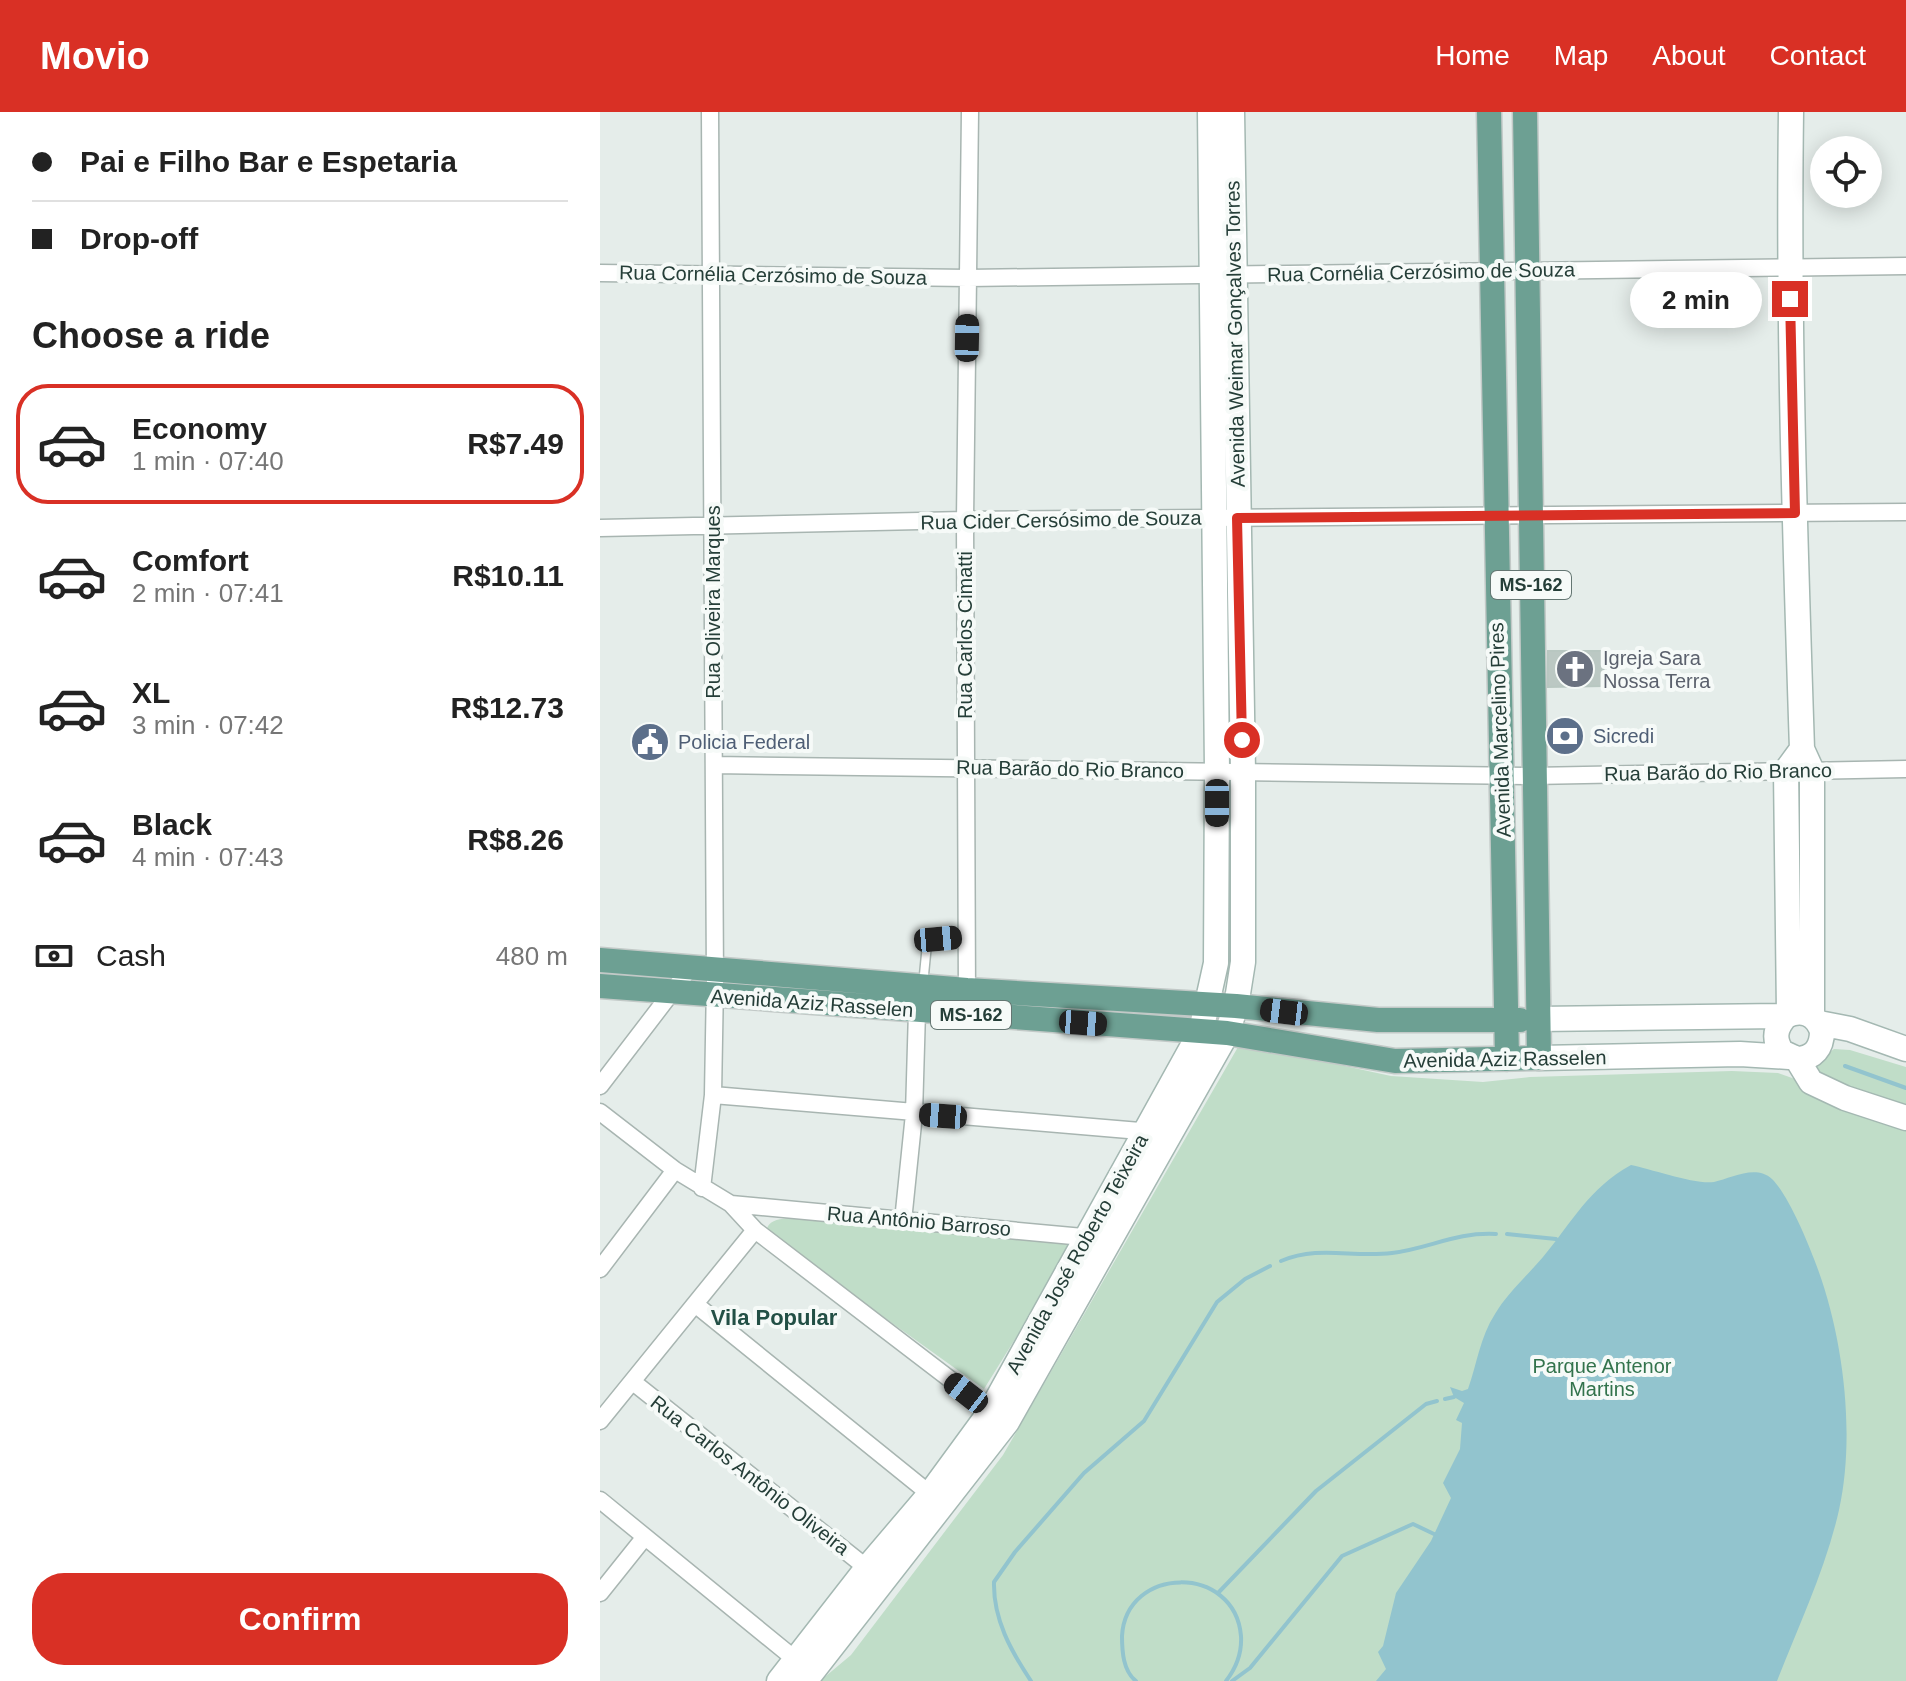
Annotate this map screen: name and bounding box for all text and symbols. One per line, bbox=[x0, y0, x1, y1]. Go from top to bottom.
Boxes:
text: Movio bbox=[40, 35, 150, 77]
text: Home bbox=[1435, 40, 1510, 71]
text: Map bbox=[1554, 40, 1608, 71]
text: About bbox=[1652, 40, 1726, 71]
text: Contact bbox=[1770, 40, 1866, 71]
map controls bbox=[1810, 136, 1882, 208]
button: locate bbox=[1810, 136, 1882, 208]
text: Pai e Filho Bar e Espetaria bbox=[80, 145, 457, 178]
street label: Avenida Weimar Gonçalves Torres bbox=[1221, 180, 1249, 488]
text: Drop-off bbox=[80, 222, 198, 255]
street label: Rua Cornélia Cerzósimo de Souza bbox=[1267, 258, 1576, 286]
street label: Rua Cornélia Cerzósimo de Souza bbox=[619, 261, 928, 289]
callout: 2 min bbox=[1630, 271, 1762, 327]
route end bbox=[1772, 281, 1808, 317]
text: 2 min bbox=[1662, 285, 1730, 315]
car bbox=[955, 314, 979, 362]
text: Choose a ride bbox=[32, 315, 270, 356]
icon: car bbox=[36, 408, 108, 480]
text: Economy bbox=[132, 412, 267, 445]
text: R$7.49 bbox=[467, 427, 564, 460]
text: 1 min · 07:40 bbox=[132, 446, 284, 476]
street label: Rua Oliveira Marques bbox=[702, 505, 724, 699]
street label: Rua Cider Cersósimo de Souza bbox=[920, 507, 1203, 533]
icon: car bbox=[36, 540, 108, 612]
text: Comfort bbox=[132, 544, 249, 577]
street label: Rua Carlos Cimatti bbox=[954, 551, 976, 719]
text: R$10.11 bbox=[452, 559, 564, 592]
road number: MS-162 bbox=[1491, 571, 1571, 599]
text: 2 min · 07:41 bbox=[132, 578, 284, 608]
street label: Avenida Marcelino Pires bbox=[1485, 622, 1515, 838]
place label: Igreja Sara Nossa Terra bbox=[1603, 647, 1711, 692]
church icon: Igreja Sara Nossa Terra bbox=[1554, 648, 1596, 690]
icon: car bbox=[36, 672, 108, 744]
text: XL bbox=[132, 676, 170, 709]
text: R$12.73 bbox=[451, 691, 564, 724]
text: 3 min · 07:42 bbox=[132, 710, 284, 740]
bank icon: Sicredi bbox=[1544, 715, 1586, 757]
public building icon: Policia Federal bbox=[629, 721, 671, 763]
route start bbox=[1224, 722, 1260, 758]
place label: Sicredi bbox=[1593, 725, 1654, 747]
place label: Policia Federal bbox=[678, 731, 810, 753]
street label: Rua Barão do Rio Branco bbox=[956, 756, 1184, 782]
street label: Rua Barão do Rio Branco bbox=[1604, 759, 1832, 785]
car bbox=[1205, 779, 1229, 827]
icon: car bbox=[36, 804, 108, 876]
text: Black bbox=[132, 808, 212, 841]
text: R$8.26 bbox=[467, 823, 564, 856]
text: 4 min · 07:43 bbox=[132, 842, 284, 872]
car bbox=[913, 925, 963, 953]
icon: cash bbox=[32, 934, 76, 978]
text: Cash bbox=[96, 939, 166, 972]
text: 480 m bbox=[496, 941, 568, 971]
street label: Avenida Aziz Rasselen bbox=[710, 985, 914, 1021]
car bbox=[1259, 997, 1309, 1027]
road number: MS-162 bbox=[931, 1001, 1011, 1029]
car bbox=[1058, 1009, 1108, 1037]
street label: Avenida Aziz Rasselen bbox=[1403, 1046, 1607, 1072]
car bbox=[918, 1102, 968, 1130]
street label: Avenida José Roberto Teixeira bbox=[1002, 1130, 1153, 1378]
street label: Rua Antônio Barroso bbox=[826, 1202, 1012, 1240]
district label: Vila Popular bbox=[711, 1305, 838, 1330]
park label: Parque Antenor Martins bbox=[1533, 1355, 1672, 1400]
car bbox=[940, 1369, 992, 1417]
street label: Rua Carlos Antônio Oliveira bbox=[646, 1391, 854, 1560]
button: Confirm bbox=[32, 1573, 568, 1665]

